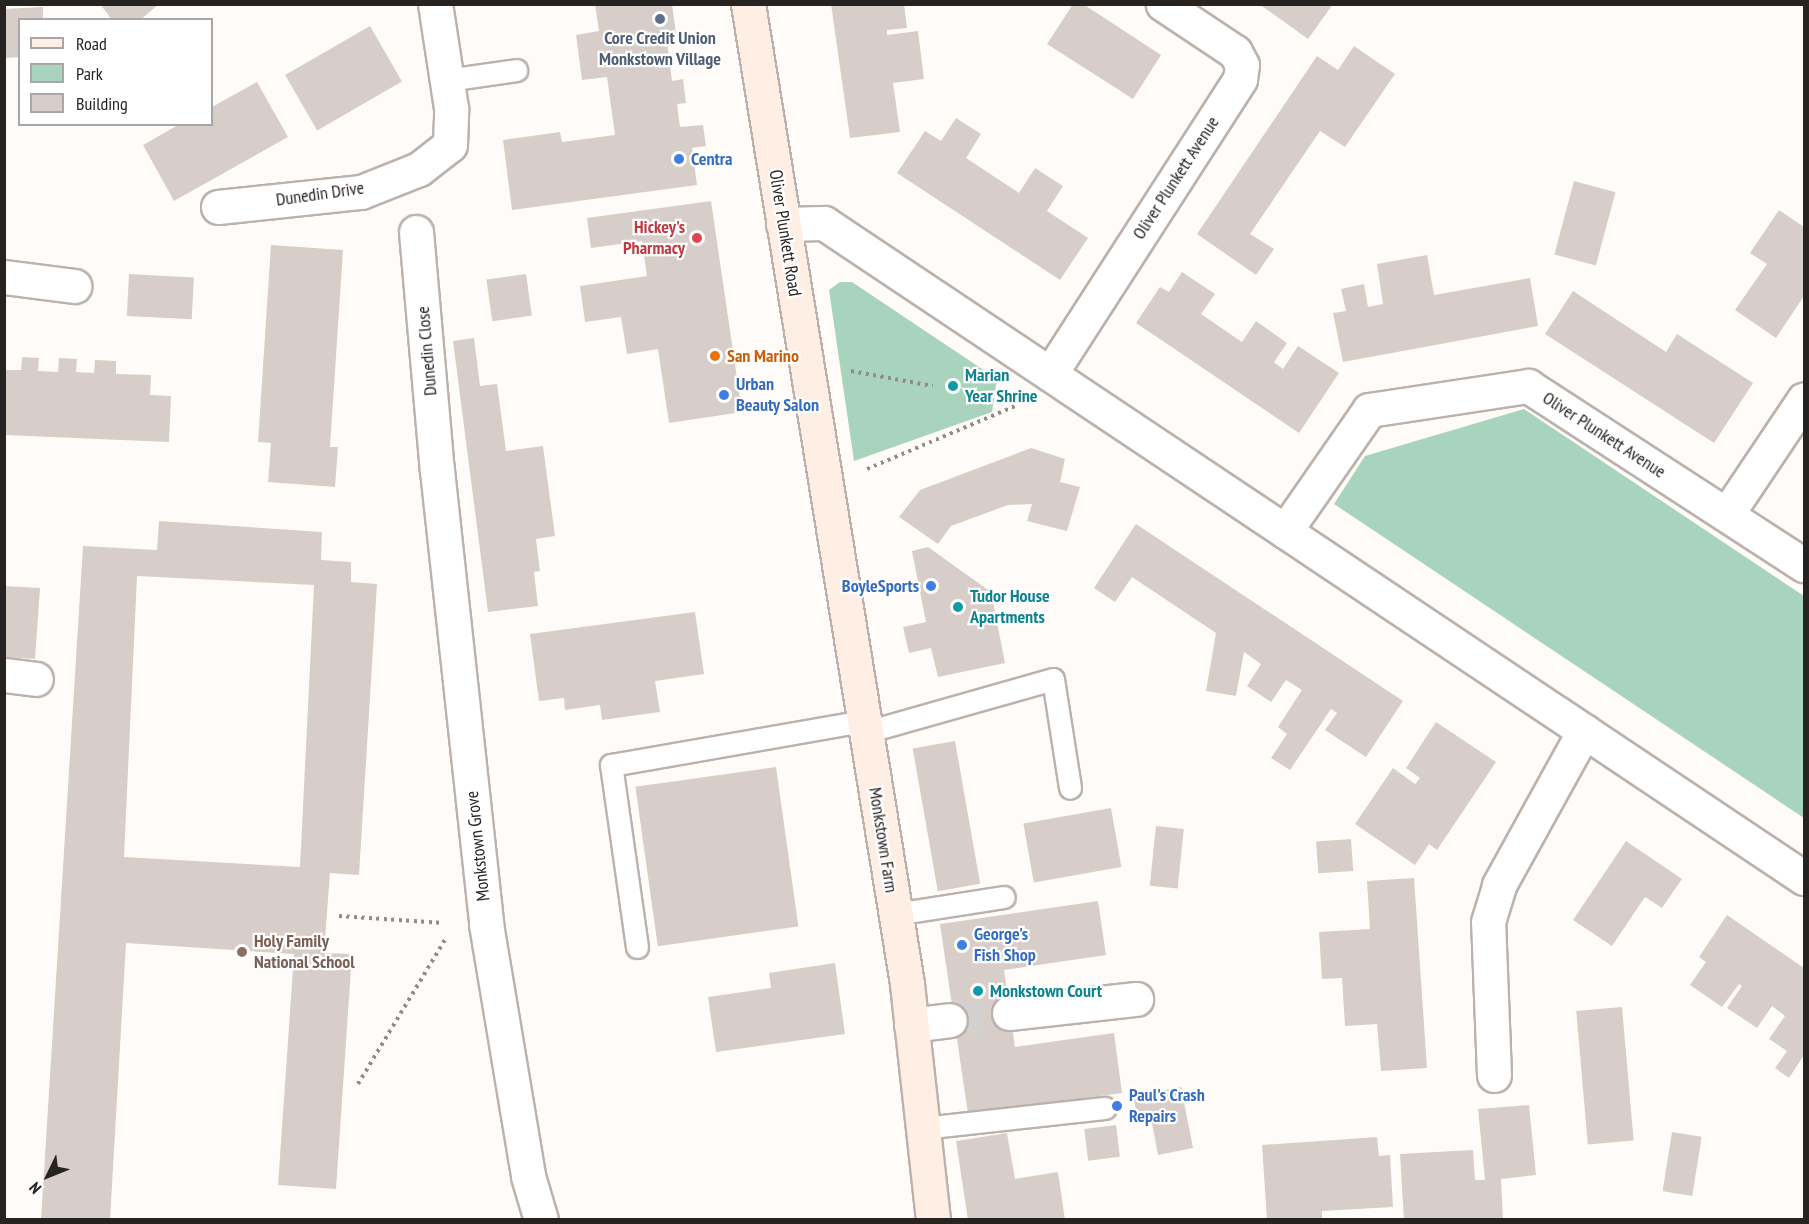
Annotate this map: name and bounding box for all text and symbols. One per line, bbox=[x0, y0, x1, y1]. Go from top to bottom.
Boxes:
marker: Core Credit Union Monkstown Village bbox=[653, 12, 667, 26]
legend bbox=[18, 18, 213, 126]
place label: Core Credit Union Monkstown Village bbox=[599, 28, 721, 70]
text: Road bbox=[76, 32, 107, 55]
text: Park bbox=[76, 62, 103, 85]
text: Building bbox=[76, 92, 128, 115]
street label: Oliver Plunkett Avenue bbox=[1128, 112, 1224, 244]
place label: Centra bbox=[691, 148, 732, 170]
marker: Centra bbox=[672, 152, 686, 166]
street label: Oliver Plunkett Road bbox=[764, 168, 806, 298]
street label: Dunedin Drive bbox=[275, 177, 365, 211]
place label: Hickey's Pharmacy bbox=[623, 217, 685, 260]
marker: Hickey's Pharmacy bbox=[690, 231, 704, 245]
street label: Dunedin Close bbox=[412, 305, 442, 397]
place label: San Marino bbox=[727, 345, 799, 367]
marker: San Marino bbox=[708, 349, 722, 363]
place label: Marian Year Shrine bbox=[965, 365, 1037, 407]
place label: Urban Beauty Salon bbox=[736, 374, 820, 416]
marker: Marian Year Shrine bbox=[946, 379, 960, 393]
street label: Oliver Plunkett Avenue bbox=[1538, 387, 1670, 483]
marker: Urban Beauty Salon bbox=[717, 388, 731, 402]
place label: BoyleSports bbox=[842, 575, 919, 597]
marker: BoyleSports bbox=[924, 579, 938, 593]
place label: Tudor House Apartments bbox=[970, 586, 1050, 628]
marker: Tudor House Apartments bbox=[951, 600, 965, 614]
street label: Monkstown Farm bbox=[864, 786, 902, 894]
street label: Monkstown Grove bbox=[461, 790, 495, 902]
place label: George's Fish Shop bbox=[974, 924, 1036, 966]
place label: Holy Family National School bbox=[254, 931, 355, 974]
marker: George's Fish Shop bbox=[955, 938, 969, 952]
marker: Holy Family National School bbox=[235, 945, 249, 959]
place label: Monkstown Court bbox=[990, 980, 1102, 1002]
marker: Monkstown Court bbox=[971, 984, 985, 998]
place label: Paul's Crash Repairs bbox=[1129, 1085, 1205, 1128]
marker: Paul's Crash Repairs bbox=[1110, 1099, 1124, 1113]
north arrow bbox=[18, 1146, 78, 1206]
text: N bbox=[25, 1178, 45, 1198]

